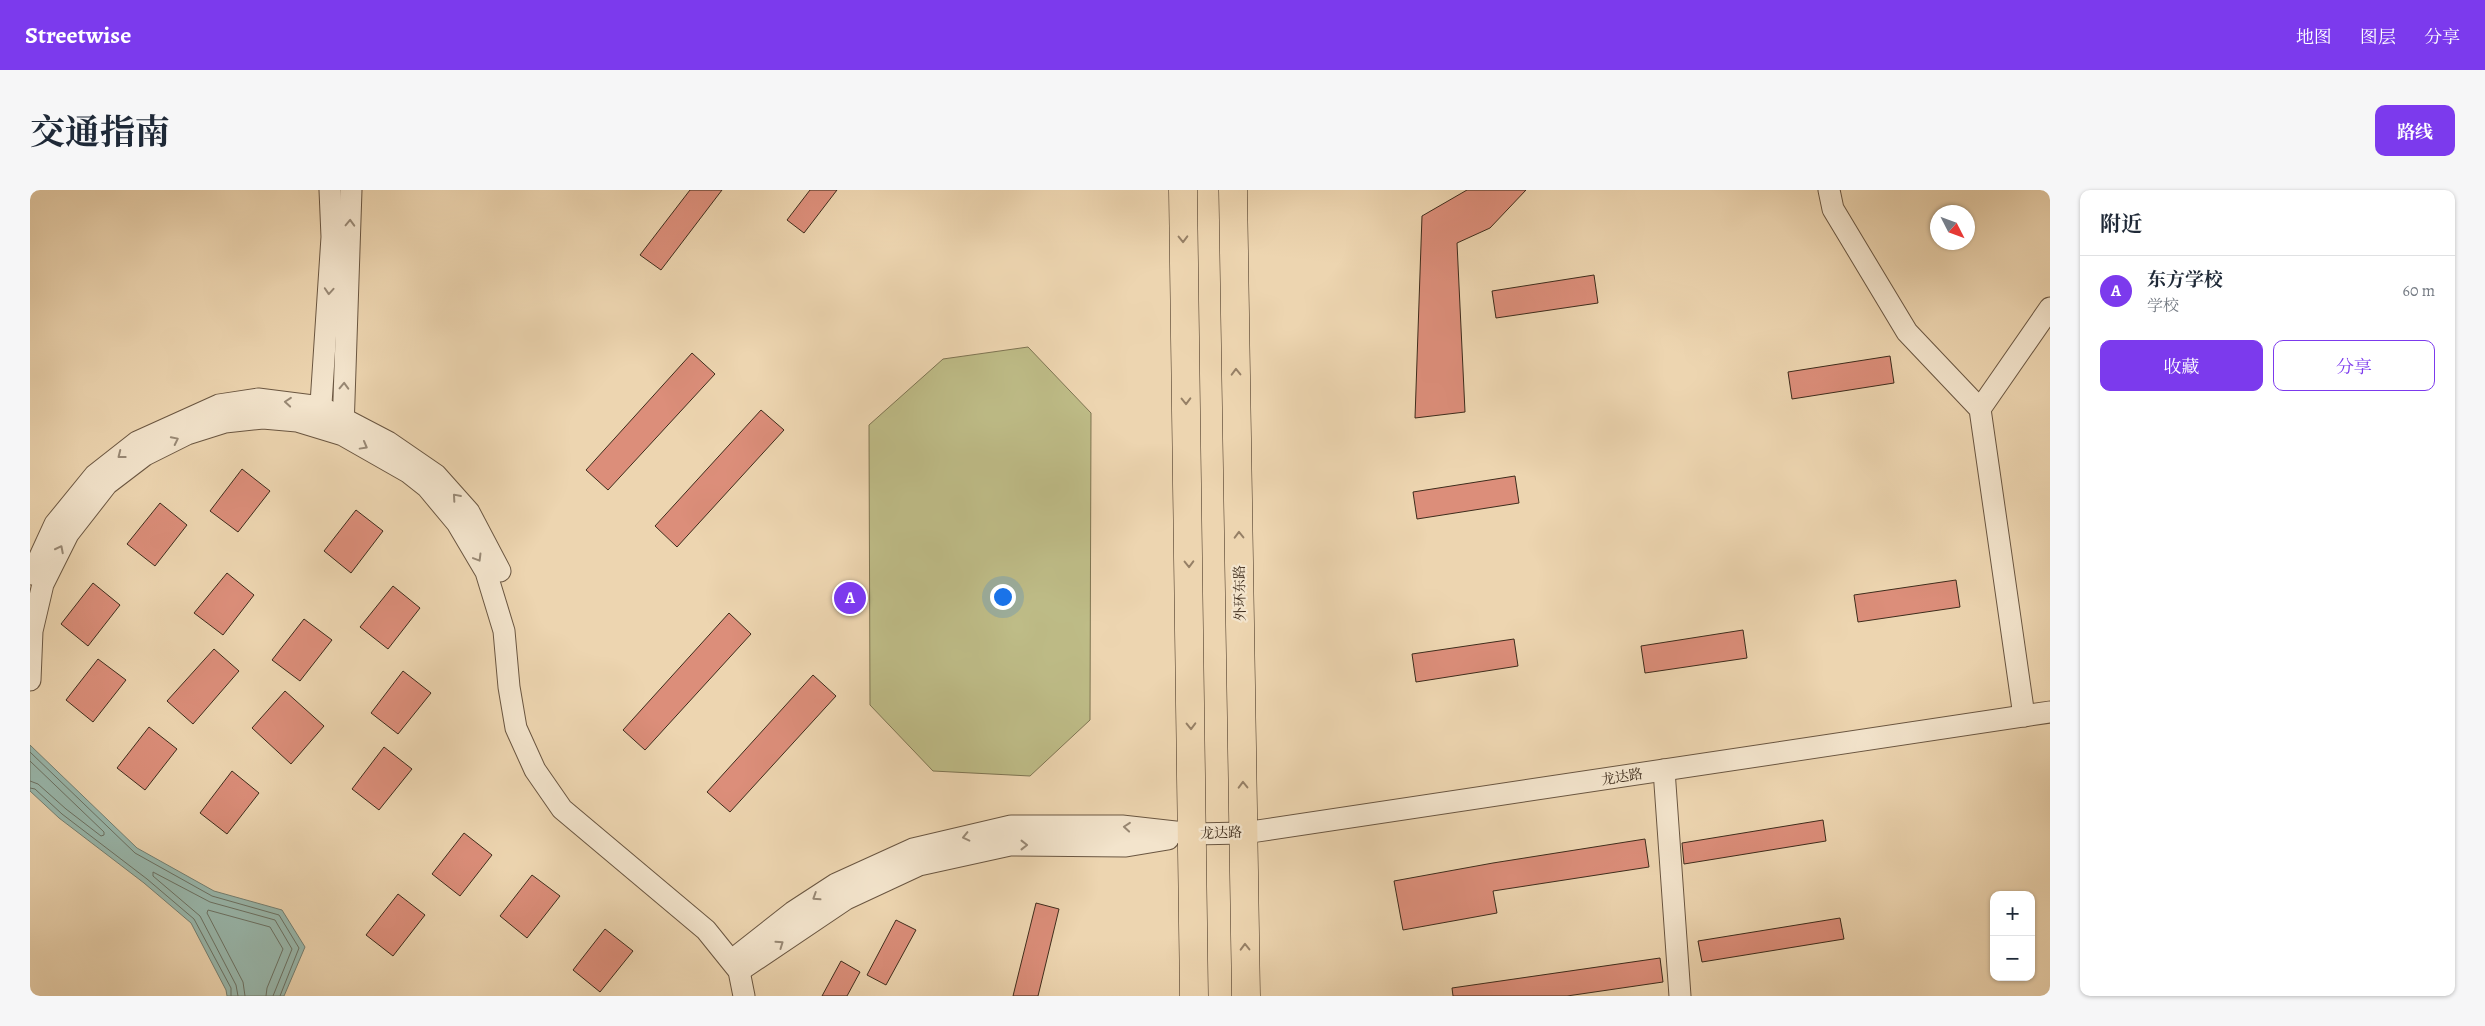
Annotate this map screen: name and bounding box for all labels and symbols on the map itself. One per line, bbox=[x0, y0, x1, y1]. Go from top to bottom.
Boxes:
north arrow bbox=[1930, 205, 1975, 250]
one-way arrow bbox=[344, 219, 355, 227]
one-way arrow bbox=[1178, 235, 1189, 243]
one-way arrow bbox=[323, 287, 334, 295]
one-way arrow bbox=[1231, 368, 1241, 376]
one-way arrow bbox=[339, 382, 350, 390]
one-way arrow bbox=[283, 396, 291, 407]
one-way arrow bbox=[1181, 398, 1191, 405]
one-way arrow bbox=[170, 436, 179, 446]
one-way arrow bbox=[359, 440, 368, 450]
one-way arrow bbox=[117, 449, 126, 458]
one-way arrow bbox=[453, 494, 462, 503]
one-way arrow bbox=[1234, 531, 1244, 538]
one-way arrow bbox=[54, 545, 64, 554]
one-way arrow bbox=[471, 553, 481, 562]
one-way arrow bbox=[1184, 560, 1194, 568]
street label: 外环东路 bbox=[1230, 565, 1250, 621]
pin: A bbox=[834, 579, 866, 617]
your location bbox=[990, 584, 1016, 610]
one-way arrow bbox=[1186, 722, 1196, 730]
street label: 龙达路 bbox=[1600, 764, 1644, 790]
one-way arrow bbox=[1238, 781, 1248, 788]
one-way arrow bbox=[1123, 822, 1131, 833]
street label: 龙达路 bbox=[1200, 823, 1242, 843]
one-way arrow bbox=[961, 831, 970, 842]
one-way arrow bbox=[1020, 840, 1028, 850]
one-way arrow bbox=[812, 890, 821, 900]
one-way arrow bbox=[774, 941, 783, 950]
one-way arrow bbox=[1240, 943, 1251, 951]

